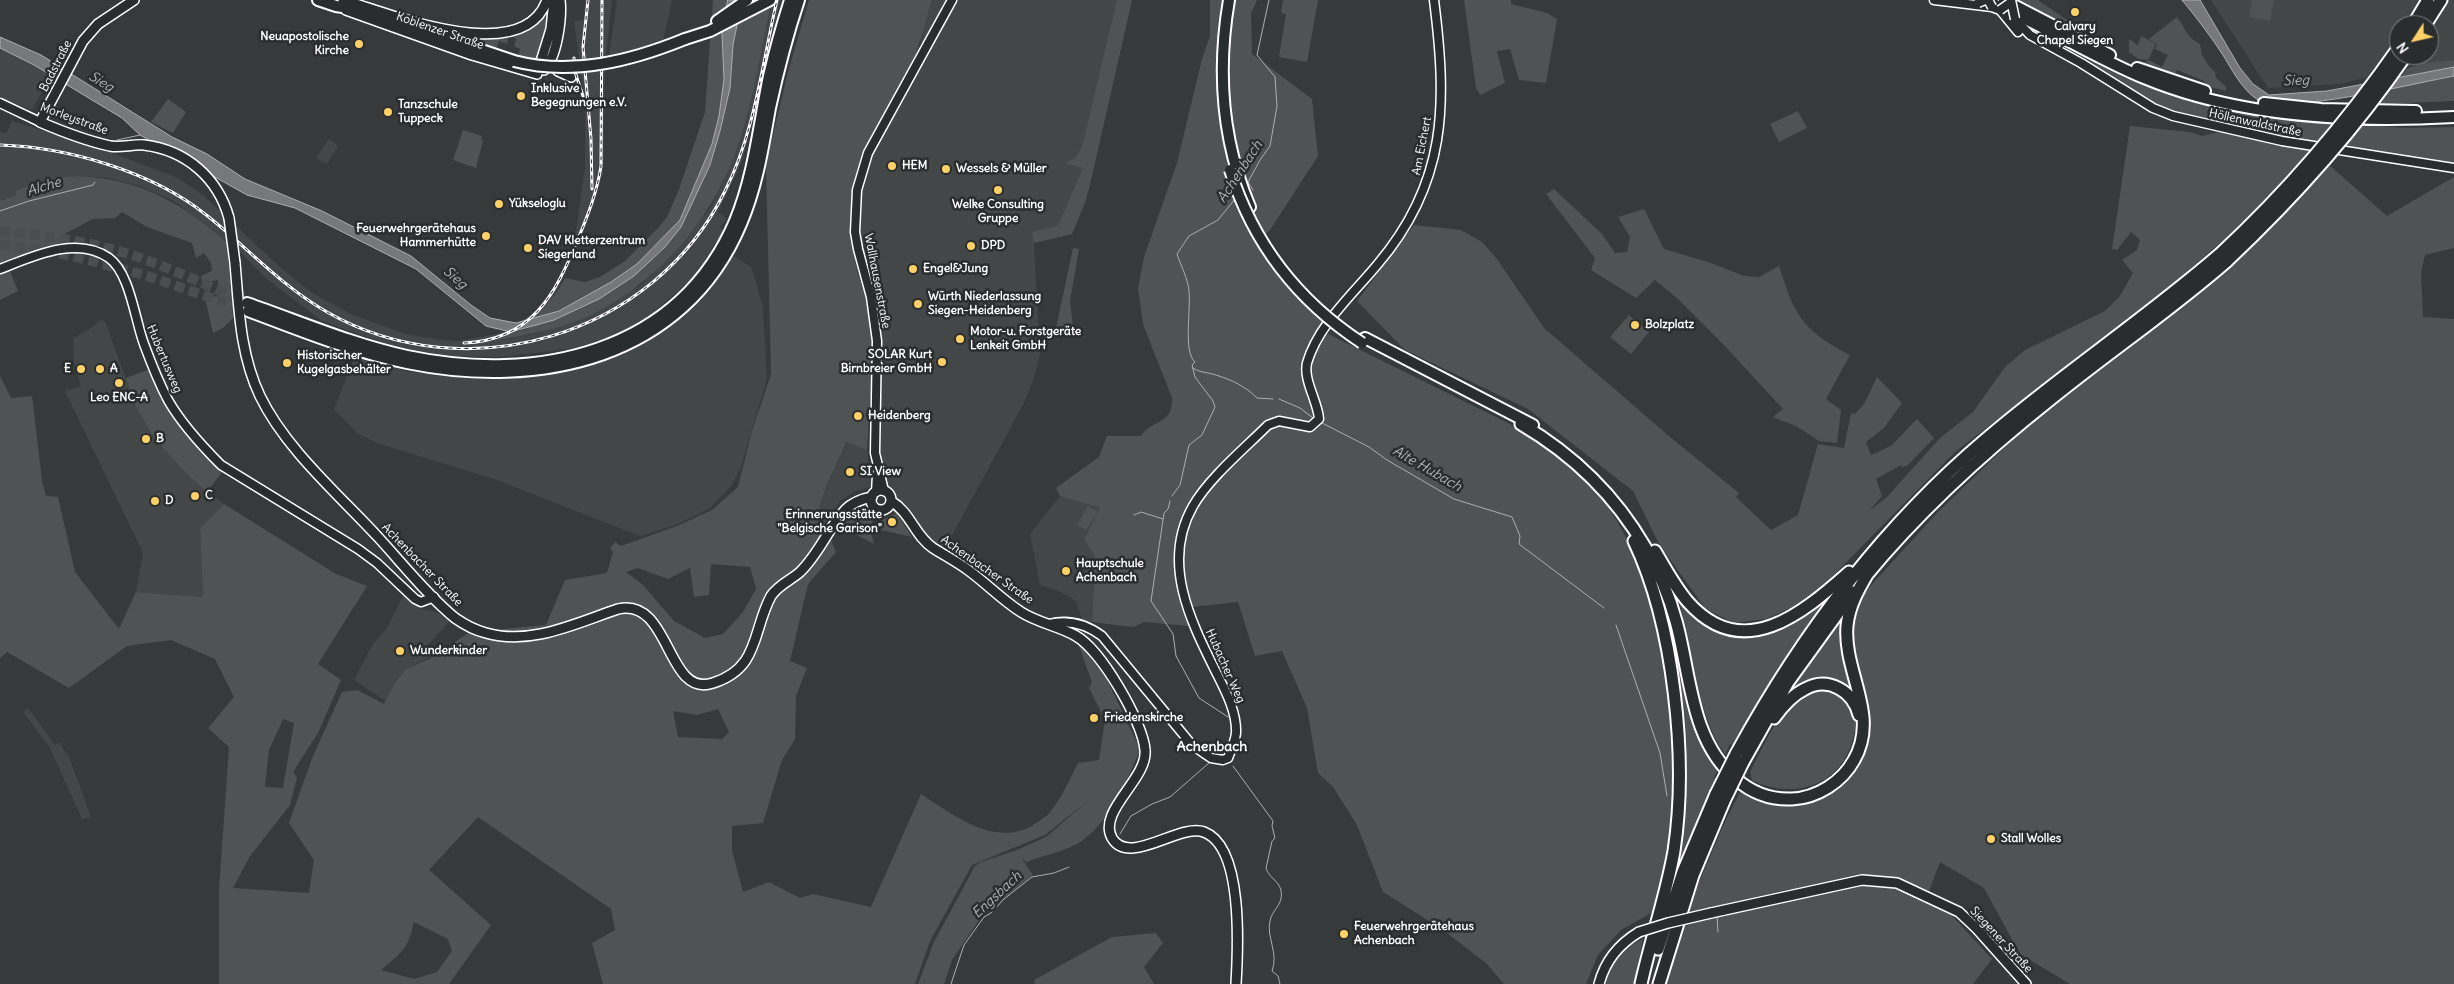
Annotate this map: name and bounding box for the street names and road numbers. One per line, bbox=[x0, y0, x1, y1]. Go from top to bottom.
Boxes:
street label: Koblenzer Straße bbox=[394, 9, 486, 53]
street label: Badstraße bbox=[37, 38, 75, 94]
street label: Morleystraße bbox=[38, 100, 110, 138]
street label: Höllenwaldstraße bbox=[2207, 106, 2303, 140]
street label: Am Eichert bbox=[1409, 116, 1435, 176]
street label: Wallhausenstraße bbox=[861, 232, 893, 330]
street label: Hubertusweg bbox=[143, 323, 185, 395]
street label: Achenbacher Straße bbox=[379, 520, 465, 610]
street label: Achenbacher Straße bbox=[938, 533, 1036, 607]
street label: Hubacher Weg bbox=[1202, 627, 1248, 705]
street label: Siegener Straße bbox=[1967, 904, 2035, 976]

